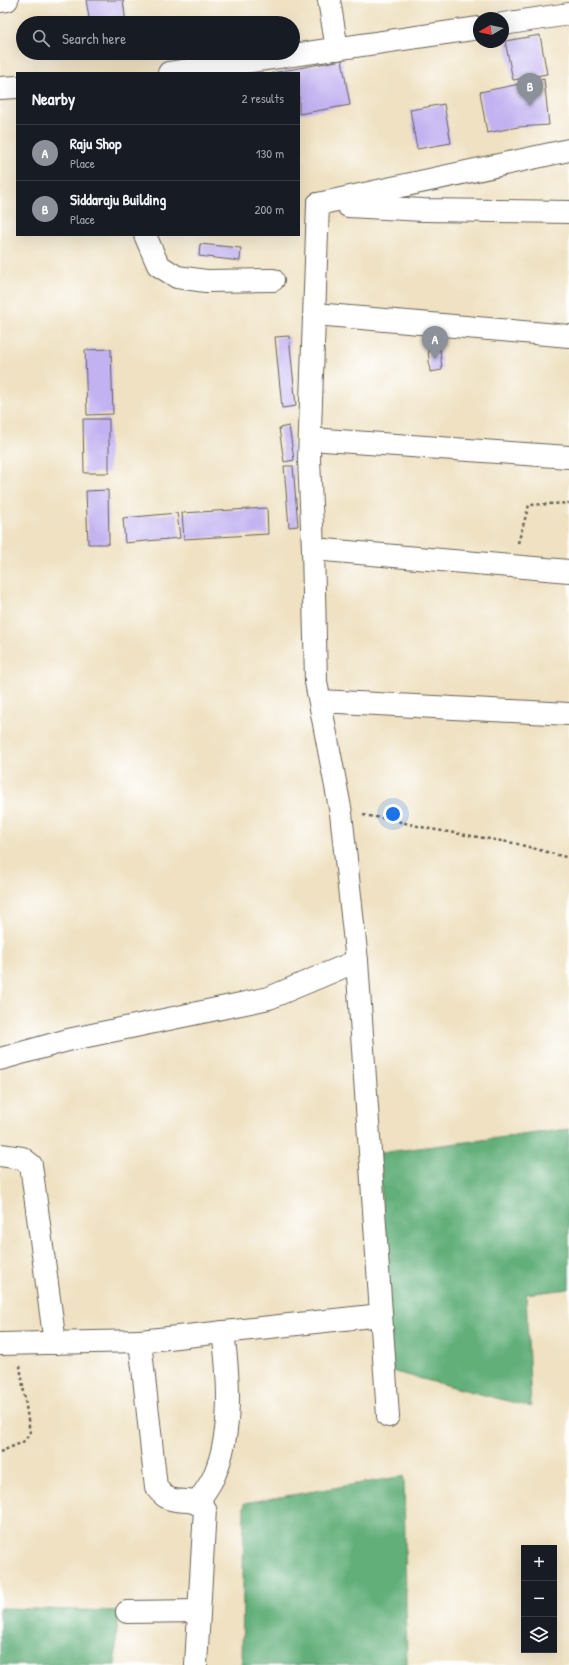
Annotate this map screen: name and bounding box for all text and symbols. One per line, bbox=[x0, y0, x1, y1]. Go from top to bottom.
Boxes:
north arrow bbox=[473, 12, 509, 48]
search box bbox=[16, 16, 300, 60]
icon: search bbox=[30, 27, 52, 49]
text: Search here bbox=[62, 28, 126, 49]
pin: B bbox=[517, 73, 543, 106]
text: Nearby bbox=[32, 87, 75, 110]
text: 2 results bbox=[242, 89, 284, 107]
text: Raju Shop bbox=[70, 133, 121, 154]
text: A bbox=[42, 144, 48, 162]
text: 130 m bbox=[256, 144, 284, 162]
text: Place bbox=[70, 154, 95, 172]
text: Siddaraju Building bbox=[70, 189, 166, 210]
text: B bbox=[42, 200, 48, 218]
text: 200 m bbox=[254, 200, 284, 218]
text: Place bbox=[70, 210, 95, 228]
pin: A bbox=[422, 326, 448, 359]
your location bbox=[383, 804, 403, 824]
map controls bbox=[521, 1545, 557, 1653]
button: + bbox=[521, 1545, 557, 1581]
button: − bbox=[521, 1581, 557, 1617]
button: layers bbox=[521, 1617, 557, 1653]

